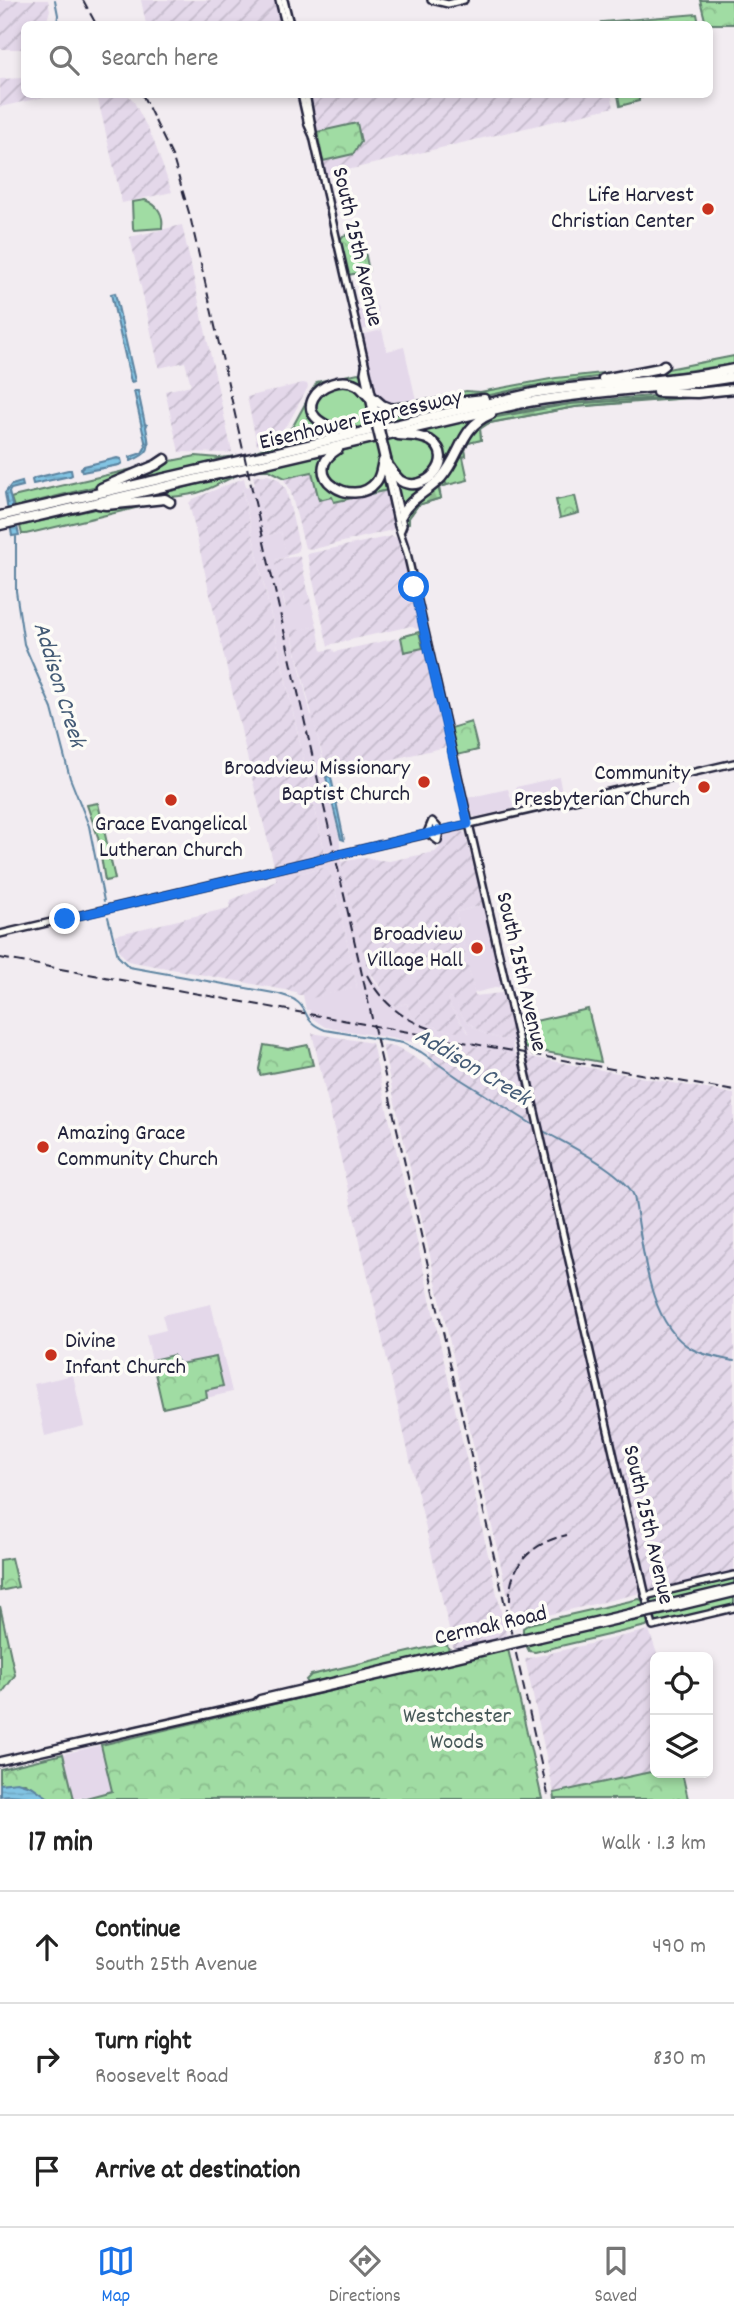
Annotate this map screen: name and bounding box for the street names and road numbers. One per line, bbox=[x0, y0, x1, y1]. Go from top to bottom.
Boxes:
street label: South 25th Avenue bbox=[322, 164, 390, 330]
street label: Eisenhower Expressway bbox=[256, 381, 466, 460]
street label: South 25th Avenue bbox=[486, 889, 554, 1055]
street label: South 25th Avenue bbox=[613, 1442, 681, 1608]
street label: Cermak Road bbox=[432, 1598, 550, 1656]

